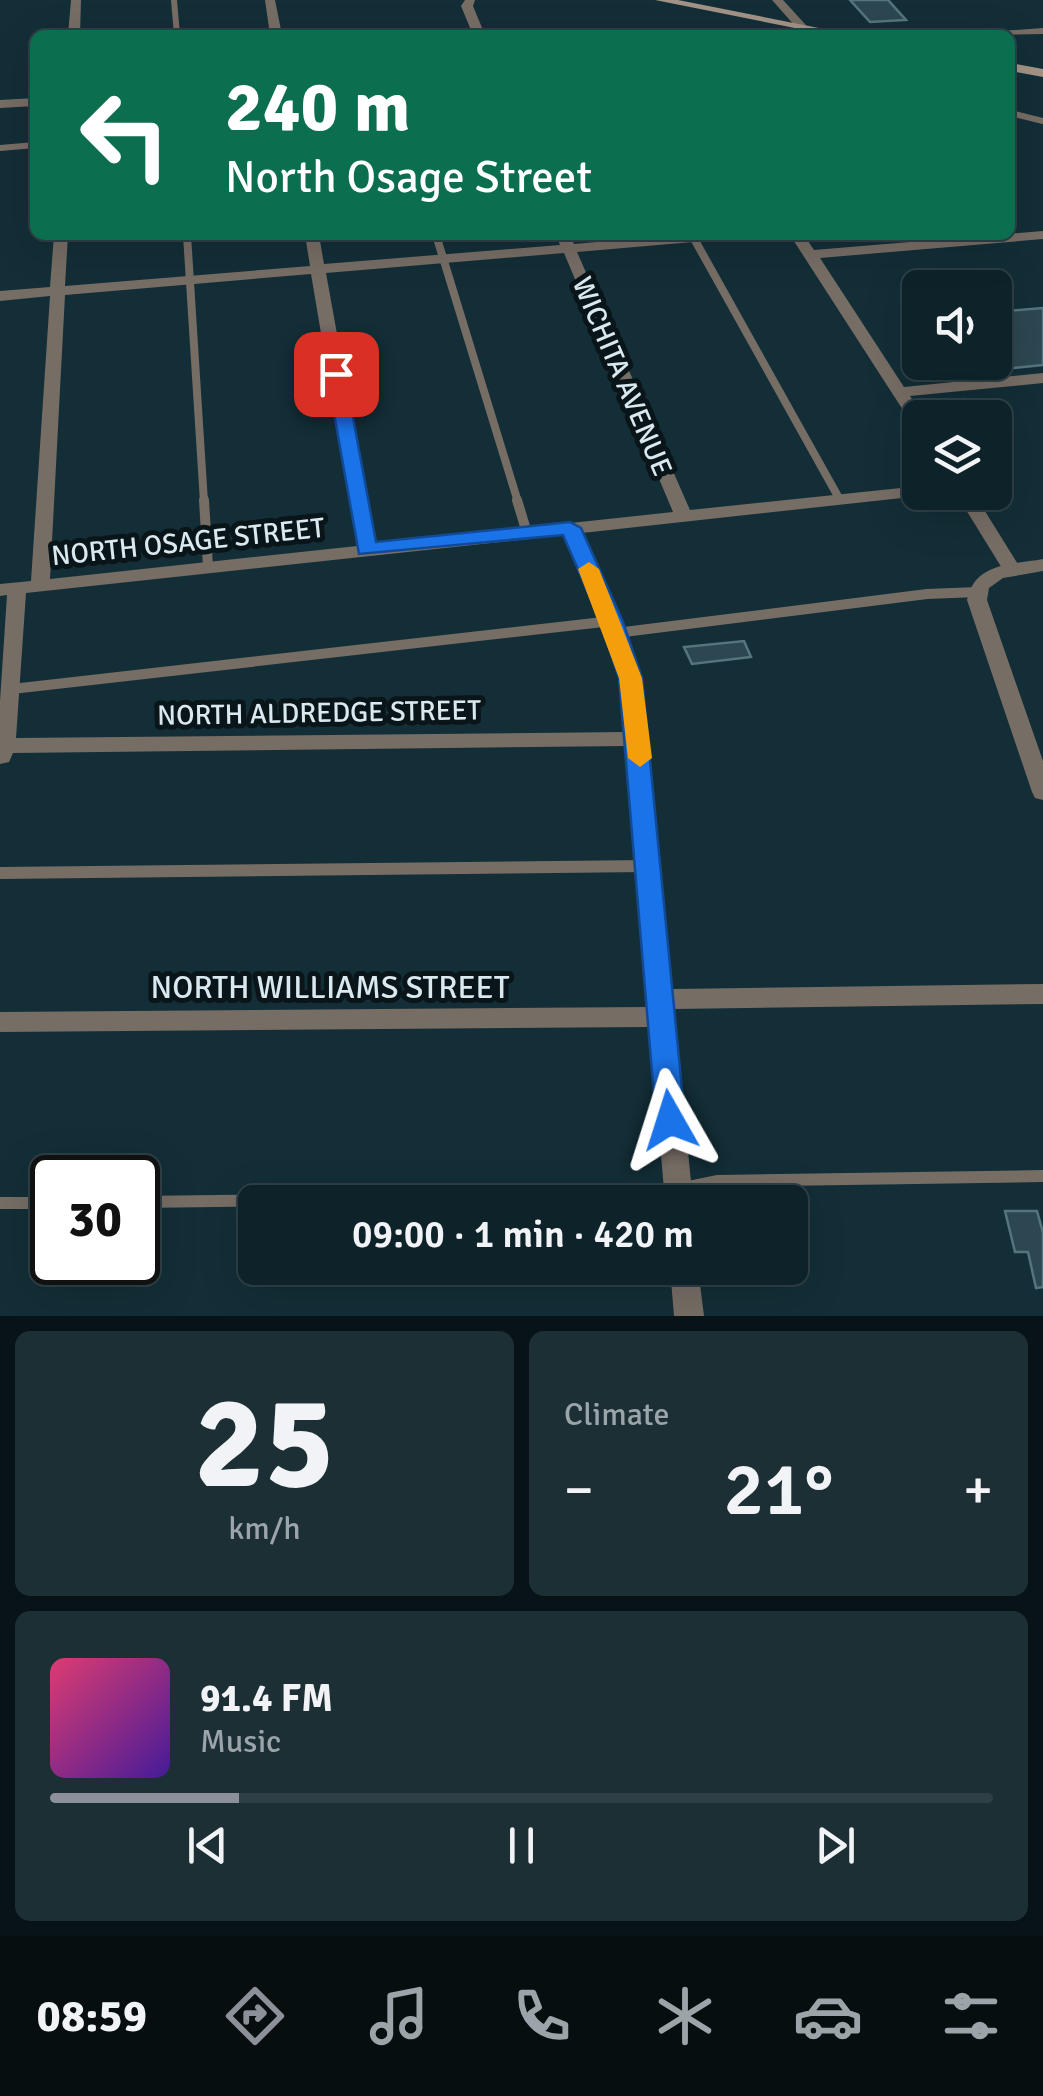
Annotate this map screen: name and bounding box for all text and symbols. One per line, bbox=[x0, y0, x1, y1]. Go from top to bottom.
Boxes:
text: 240 m bbox=[225, 64, 410, 150]
icon: left bbox=[60, 70, 190, 200]
text: North Osage Street bbox=[225, 150, 592, 205]
map controls bbox=[902, 270, 1012, 510]
button: sound bbox=[902, 270, 1012, 380]
street label: WICHITA AVENUE bbox=[565, 272, 679, 481]
pin bbox=[294, 332, 379, 417]
icon: arrive bbox=[309, 347, 364, 402]
button: layers bbox=[902, 400, 1012, 510]
street label: NORTH OSAGE STREET bbox=[50, 511, 327, 573]
street label: NORTH ALDREDGE STREET bbox=[157, 693, 482, 733]
street label: NORTH WILLIAMS STREET bbox=[151, 968, 510, 1007]
position arrow bbox=[618, 1068, 722, 1172]
speed limit sign: 30 bbox=[30, 1155, 160, 1285]
text: 09:00 · 1 min · 420 m bbox=[352, 1211, 694, 1258]
text: 25 bbox=[194, 1364, 335, 1524]
text: Climate bbox=[564, 1395, 670, 1434]
text: 21° bbox=[724, 1443, 833, 1536]
text: − bbox=[564, 1456, 594, 1524]
text: + bbox=[963, 1456, 993, 1524]
text: km/h bbox=[228, 1509, 301, 1548]
text: 91.4 FM bbox=[200, 1675, 333, 1722]
text: Music bbox=[200, 1722, 281, 1761]
icon: previous bbox=[180, 1818, 235, 1873]
icon: pause bbox=[494, 1818, 549, 1873]
icon: next bbox=[808, 1818, 863, 1873]
icon: directions bbox=[220, 1981, 290, 2051]
icon: music bbox=[364, 1981, 434, 2051]
icon: phone bbox=[507, 1981, 577, 2051]
icon: climate bbox=[650, 1981, 720, 2051]
icon: car bbox=[793, 1981, 863, 2051]
icon: filters bbox=[936, 1981, 1006, 2051]
text: 08:59 bbox=[37, 1989, 147, 2044]

